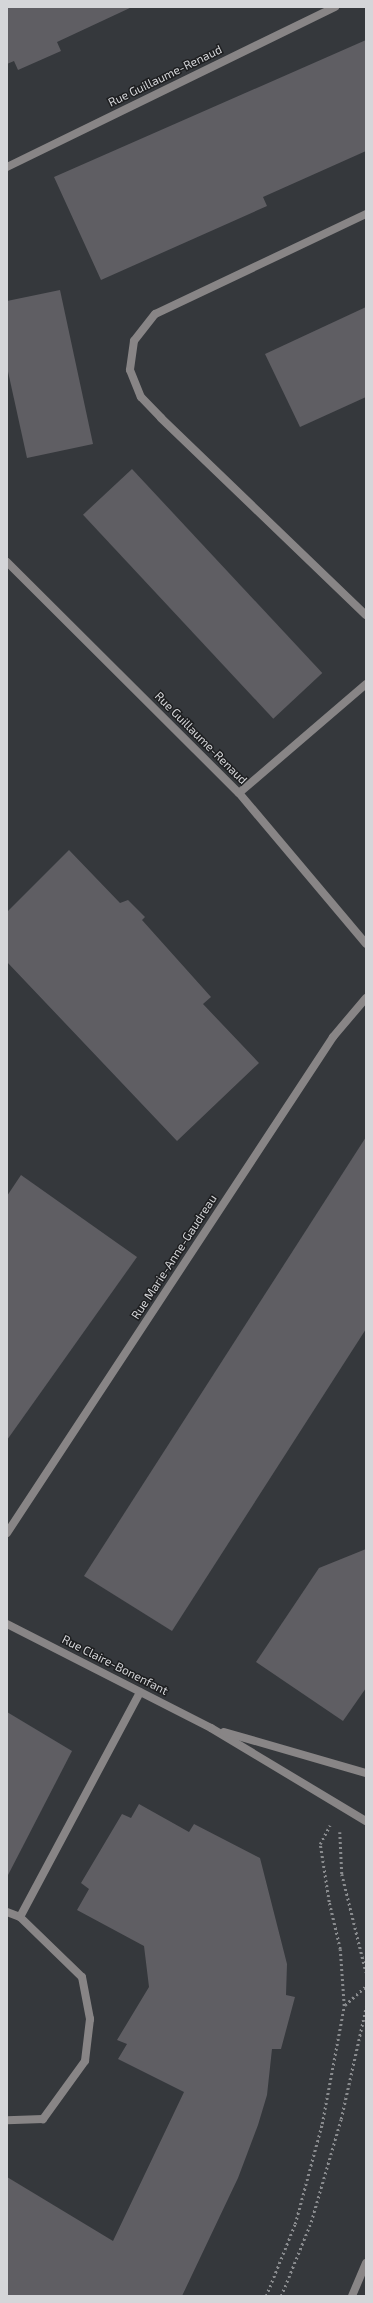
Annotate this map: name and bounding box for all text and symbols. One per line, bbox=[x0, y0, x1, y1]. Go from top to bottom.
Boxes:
street label: Rue Guillaume-Renaud bbox=[106, 42, 224, 110]
street label: Rue Guillaume-Renaud bbox=[152, 689, 250, 787]
street label: Rue Marie-Anne-Gaudreau bbox=[128, 1192, 220, 1322]
street label: Rue Claire-Bonenfant bbox=[60, 1632, 170, 1698]

